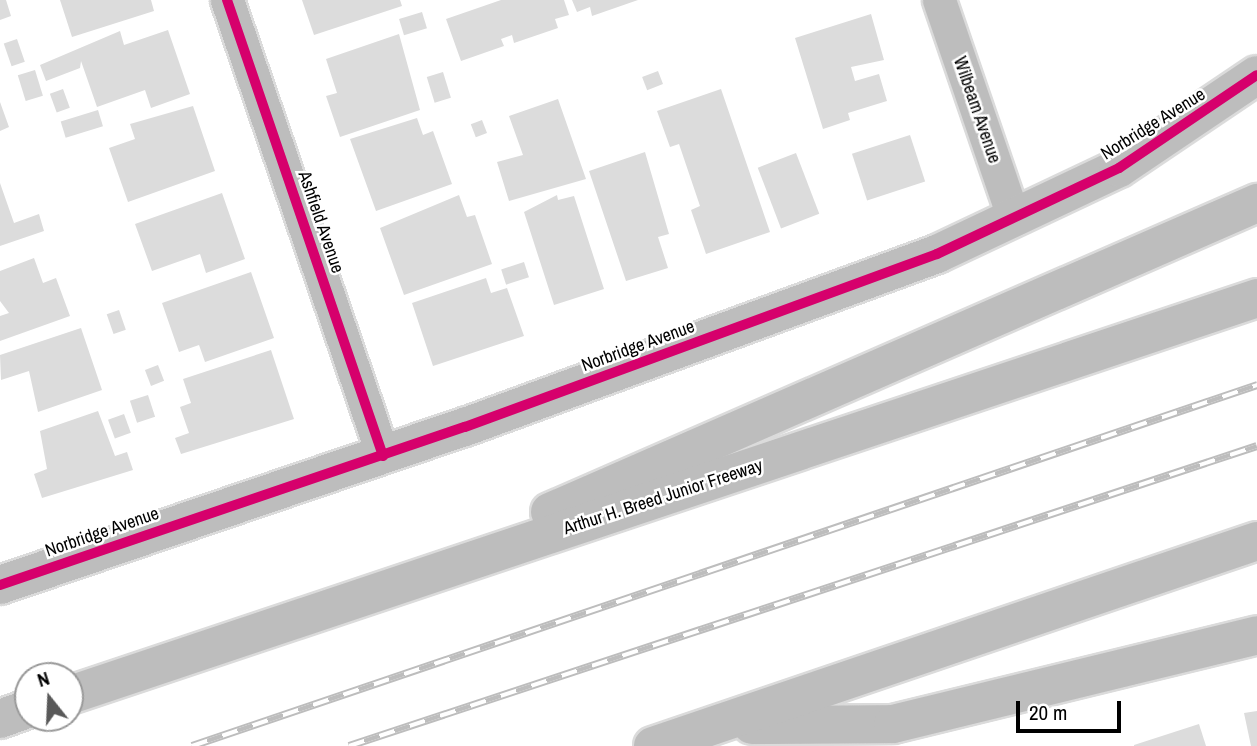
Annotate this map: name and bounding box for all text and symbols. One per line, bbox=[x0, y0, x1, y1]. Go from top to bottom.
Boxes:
street label: Wilbeam Avenue bbox=[949, 53, 1005, 167]
street label: Norbridge Avenue bbox=[1097, 83, 1209, 165]
street label: Ashfield Avenue bbox=[293, 168, 349, 276]
street label: Norbridge Avenue bbox=[578, 315, 698, 377]
street label: Arthur H. Breed Junior Freeway bbox=[561, 455, 765, 539]
street label: Norbridge Avenue bbox=[42, 502, 162, 562]
north arrow bbox=[14, 662, 84, 732]
text: N bbox=[34, 665, 52, 693]
scale bar bbox=[1019, 686, 1124, 730]
text: 20 m bbox=[1029, 698, 1067, 727]

